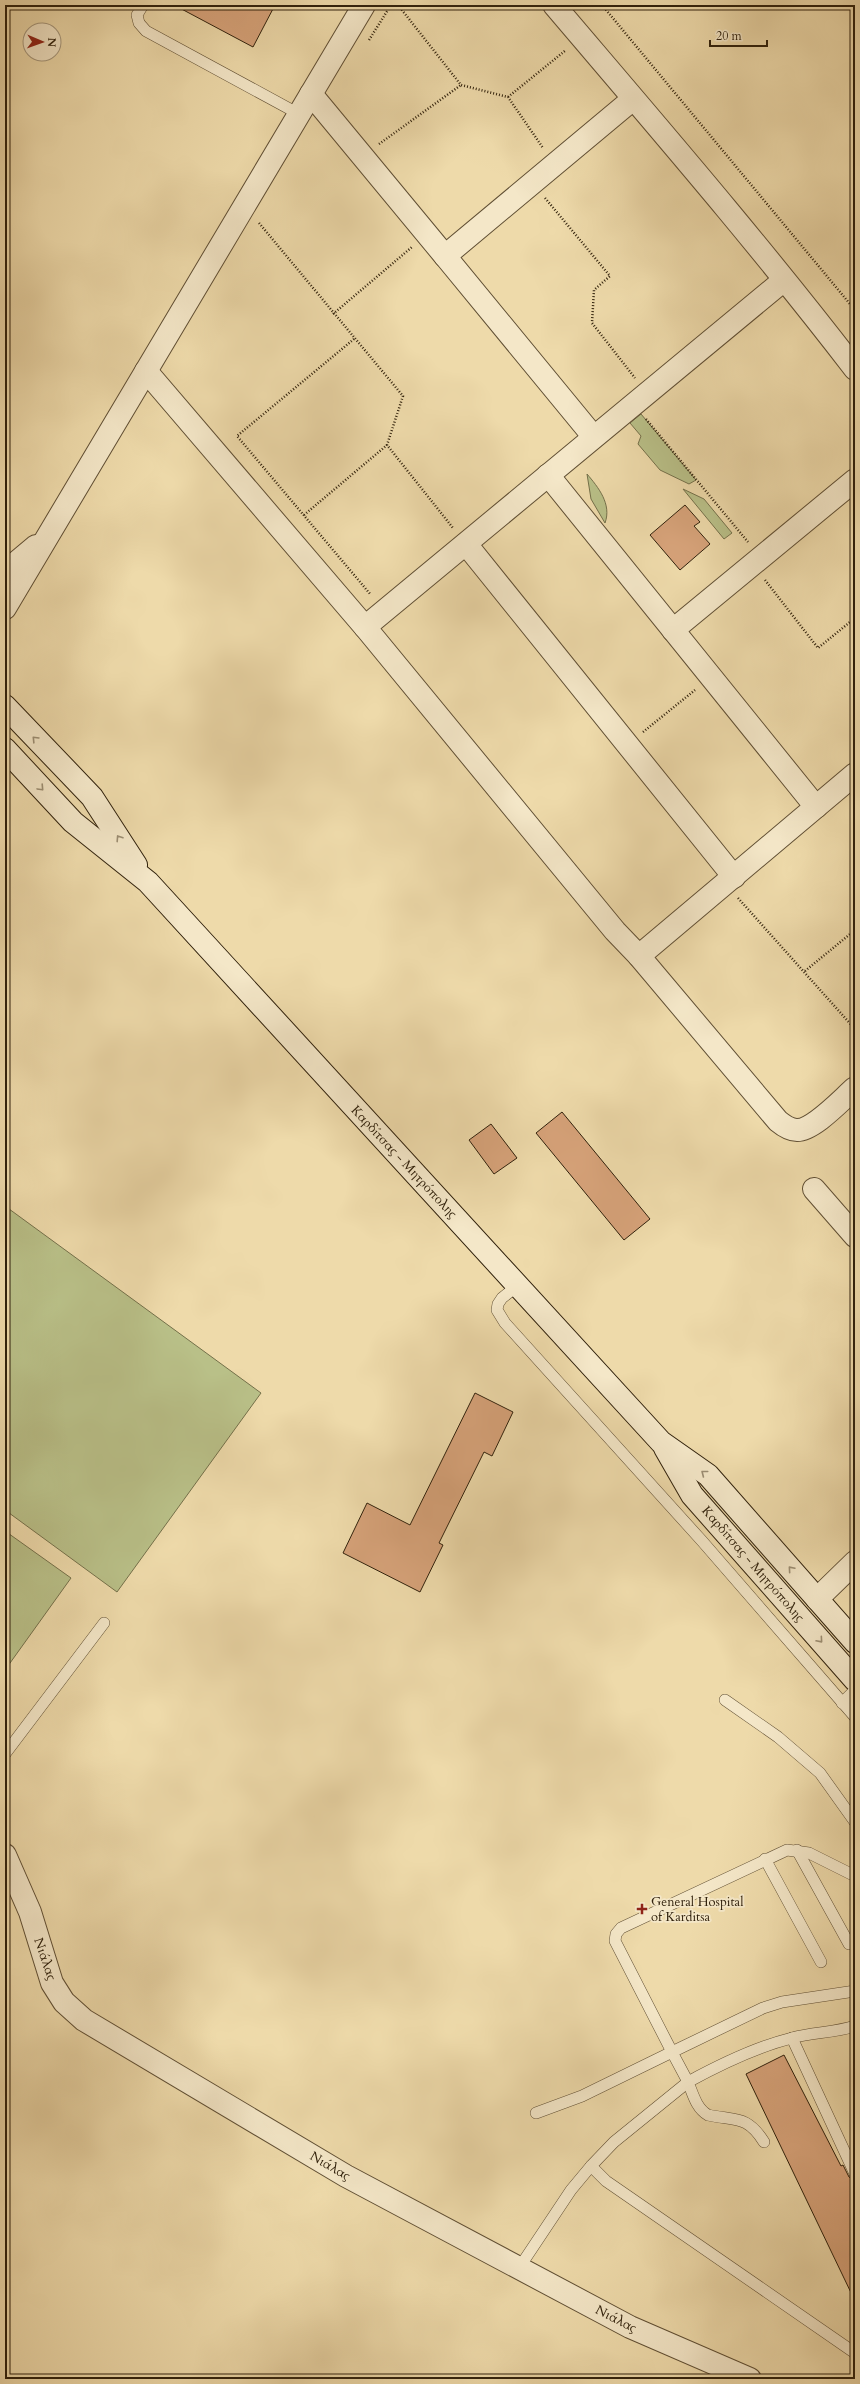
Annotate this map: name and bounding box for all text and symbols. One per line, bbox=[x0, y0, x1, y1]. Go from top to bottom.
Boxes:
north arrow bbox=[22, 22, 62, 62]
scale bar bbox=[710, 22, 767, 48]
text: 20 m bbox=[716, 28, 743, 44]
text: N bbox=[44, 37, 59, 48]
one-way arrow bbox=[33, 736, 40, 744]
one-way arrow bbox=[36, 783, 44, 791]
one-way arrow bbox=[116, 835, 123, 842]
street label: Καρδίτσας - Μητρόπολης bbox=[347, 1102, 461, 1223]
one-way arrow bbox=[701, 1471, 709, 1478]
street label: Καρδίτσας - Μητρόπολης bbox=[698, 1502, 809, 1626]
one-way arrow bbox=[789, 1567, 796, 1574]
one-way arrow bbox=[815, 1635, 823, 1643]
place label: General Hospital of Karditsa bbox=[651, 1893, 744, 1926]
marker: General Hospital of Karditsa bbox=[636, 1903, 648, 1915]
street label: Νιάλας bbox=[29, 1935, 61, 1983]
street label: Νιάλας bbox=[306, 2147, 354, 2185]
street label: Νιάλας bbox=[592, 2301, 640, 2337]

